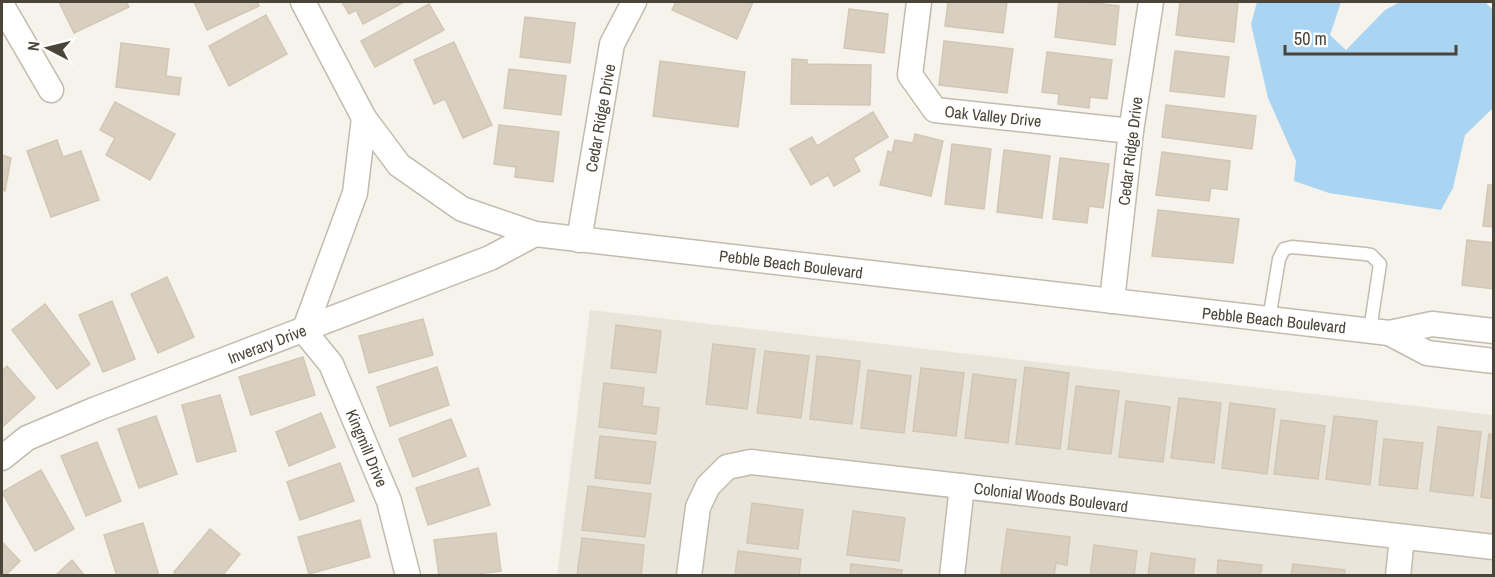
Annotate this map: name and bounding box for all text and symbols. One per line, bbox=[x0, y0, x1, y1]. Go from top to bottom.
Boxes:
north arrow bbox=[18, 18, 78, 78]
scale bar bbox=[1285, 18, 1456, 56]
text: 50 m bbox=[1294, 26, 1327, 51]
text: N bbox=[22, 40, 45, 52]
street label: Cedar Ridge Drive bbox=[580, 62, 620, 174]
street label: Cedar Ridge Drive bbox=[1112, 95, 1148, 207]
street label: Oak Valley Drive bbox=[943, 100, 1043, 132]
street label: Pebble Beach Boulevard bbox=[718, 244, 864, 284]
street label: Pebble Beach Boulevard bbox=[1201, 302, 1347, 338]
street label: Inverary Drive bbox=[225, 319, 309, 369]
street label: Kingmill Drive bbox=[341, 406, 393, 490]
street label: Colonial Woods Boulevard bbox=[973, 477, 1129, 517]

